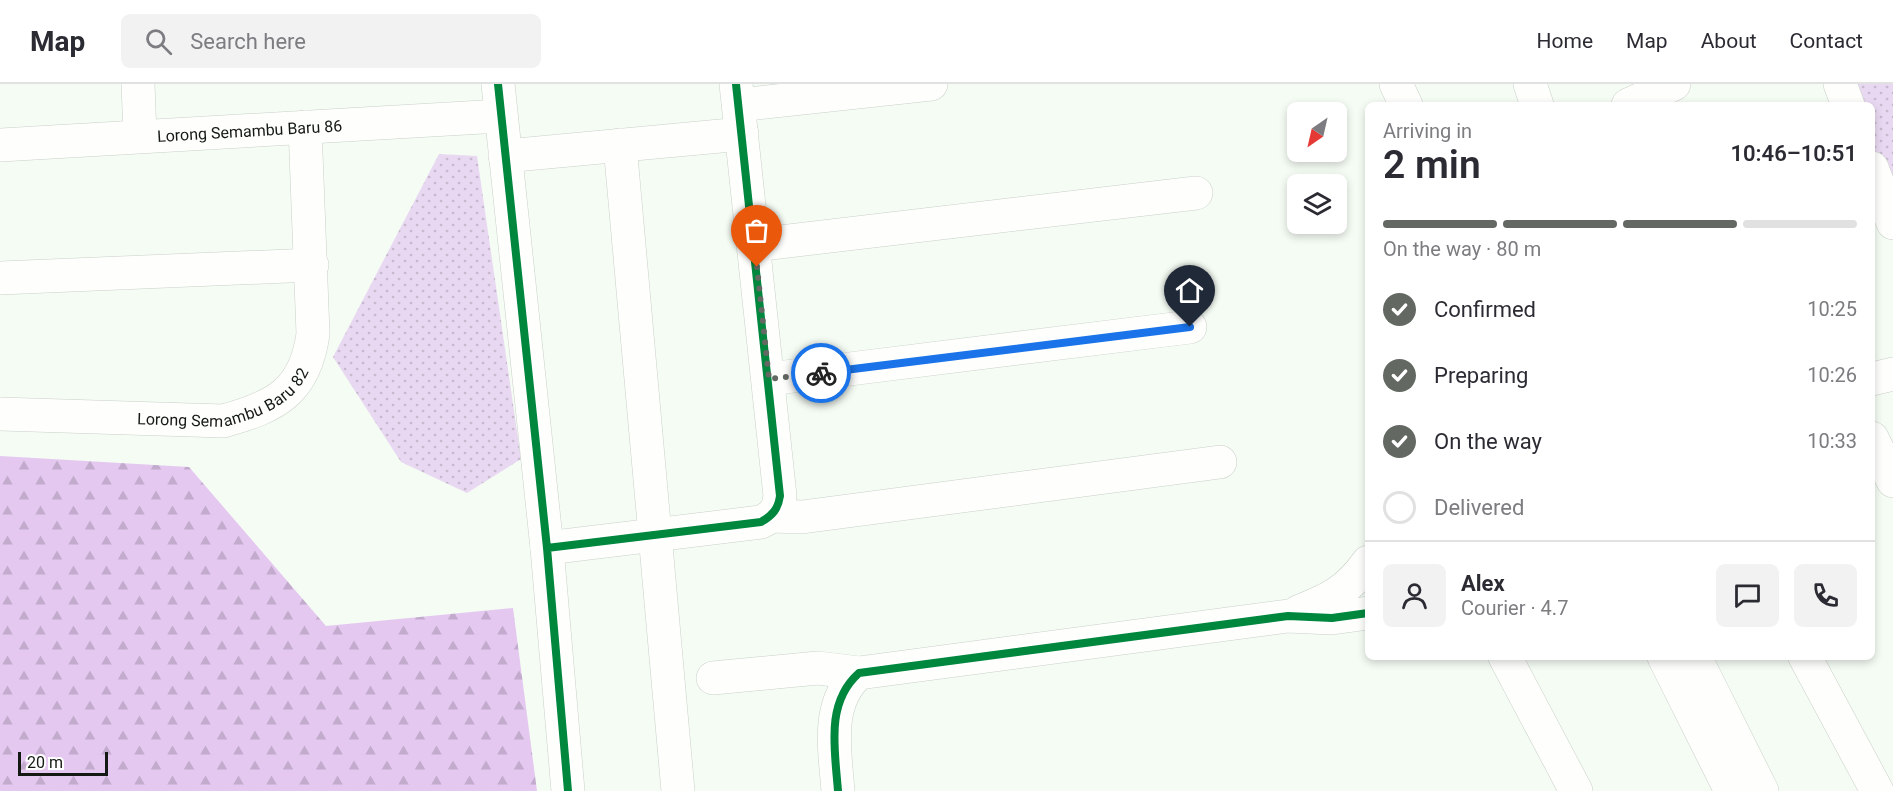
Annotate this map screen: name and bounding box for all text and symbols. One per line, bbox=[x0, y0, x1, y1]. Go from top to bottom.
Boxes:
search box bbox=[121, 14, 541, 68]
text: Map bbox=[30, 25, 85, 58]
icon: search bbox=[142, 25, 175, 58]
text: Search here bbox=[190, 29, 306, 54]
text: Home bbox=[1537, 29, 1593, 53]
text: Map bbox=[1626, 29, 1668, 53]
text: About bbox=[1701, 29, 1757, 53]
text: Contact bbox=[1790, 29, 1863, 53]
north arrow bbox=[1287, 102, 1347, 162]
map controls bbox=[1287, 102, 1347, 234]
street label: Lorong Semambu Baru 86 bbox=[157, 116, 343, 146]
text: Arriving in bbox=[1383, 119, 1472, 143]
text: 10:46–10:51 bbox=[1730, 141, 1857, 166]
text: 2 min bbox=[1383, 142, 1481, 188]
button: layers bbox=[1287, 174, 1347, 234]
pin bbox=[731, 205, 782, 267]
icon: bag bbox=[740, 214, 773, 247]
text: On the way · 80 m bbox=[1383, 237, 1541, 261]
pin bbox=[1164, 265, 1215, 327]
icon: home bbox=[1173, 274, 1206, 307]
icon: check bbox=[1383, 293, 1416, 326]
text: Confirmed bbox=[1434, 297, 1536, 322]
text: 10:25 bbox=[1807, 297, 1857, 321]
courier bbox=[791, 343, 851, 403]
icon: bike bbox=[805, 357, 838, 390]
icon: check bbox=[1383, 359, 1416, 392]
text: Preparing bbox=[1434, 363, 1528, 388]
text: 10:26 bbox=[1807, 363, 1857, 387]
street label: Lorong Semambu Baru 82 bbox=[137, 365, 312, 431]
icon: check bbox=[1383, 425, 1416, 458]
text: On the way bbox=[1434, 429, 1542, 454]
text: 10:33 bbox=[1807, 429, 1857, 453]
text: Delivered bbox=[1434, 495, 1524, 520]
button: person bbox=[1383, 564, 1446, 627]
button: chat bbox=[1716, 564, 1779, 627]
button: phone bbox=[1794, 564, 1857, 627]
text: Alex bbox=[1461, 571, 1505, 596]
text: Courier · 4.7 bbox=[1461, 596, 1568, 620]
scale bar bbox=[18, 749, 108, 776]
text: 20 m bbox=[27, 753, 63, 772]

